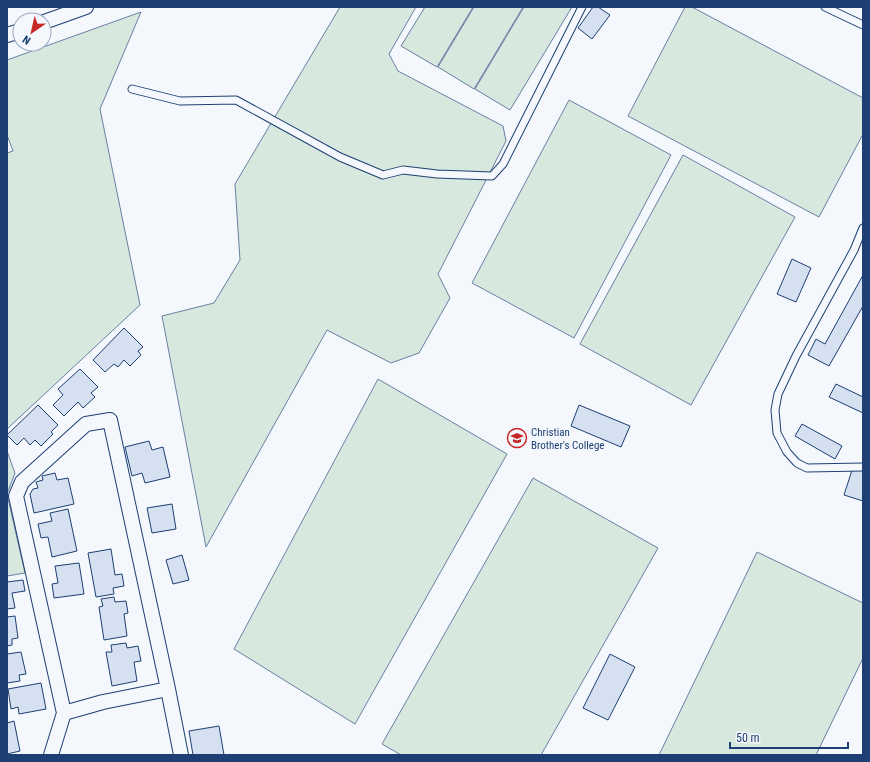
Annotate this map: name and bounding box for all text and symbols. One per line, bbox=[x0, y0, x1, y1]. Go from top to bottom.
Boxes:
north arrow bbox=[12, 12, 52, 52]
text: N bbox=[20, 32, 33, 47]
place label: Christian Brother's College bbox=[531, 426, 605, 452]
school or university icon: Christian Brother's College bbox=[506, 427, 528, 449]
scale bar bbox=[730, 724, 848, 750]
text: 50 m bbox=[736, 731, 760, 745]

